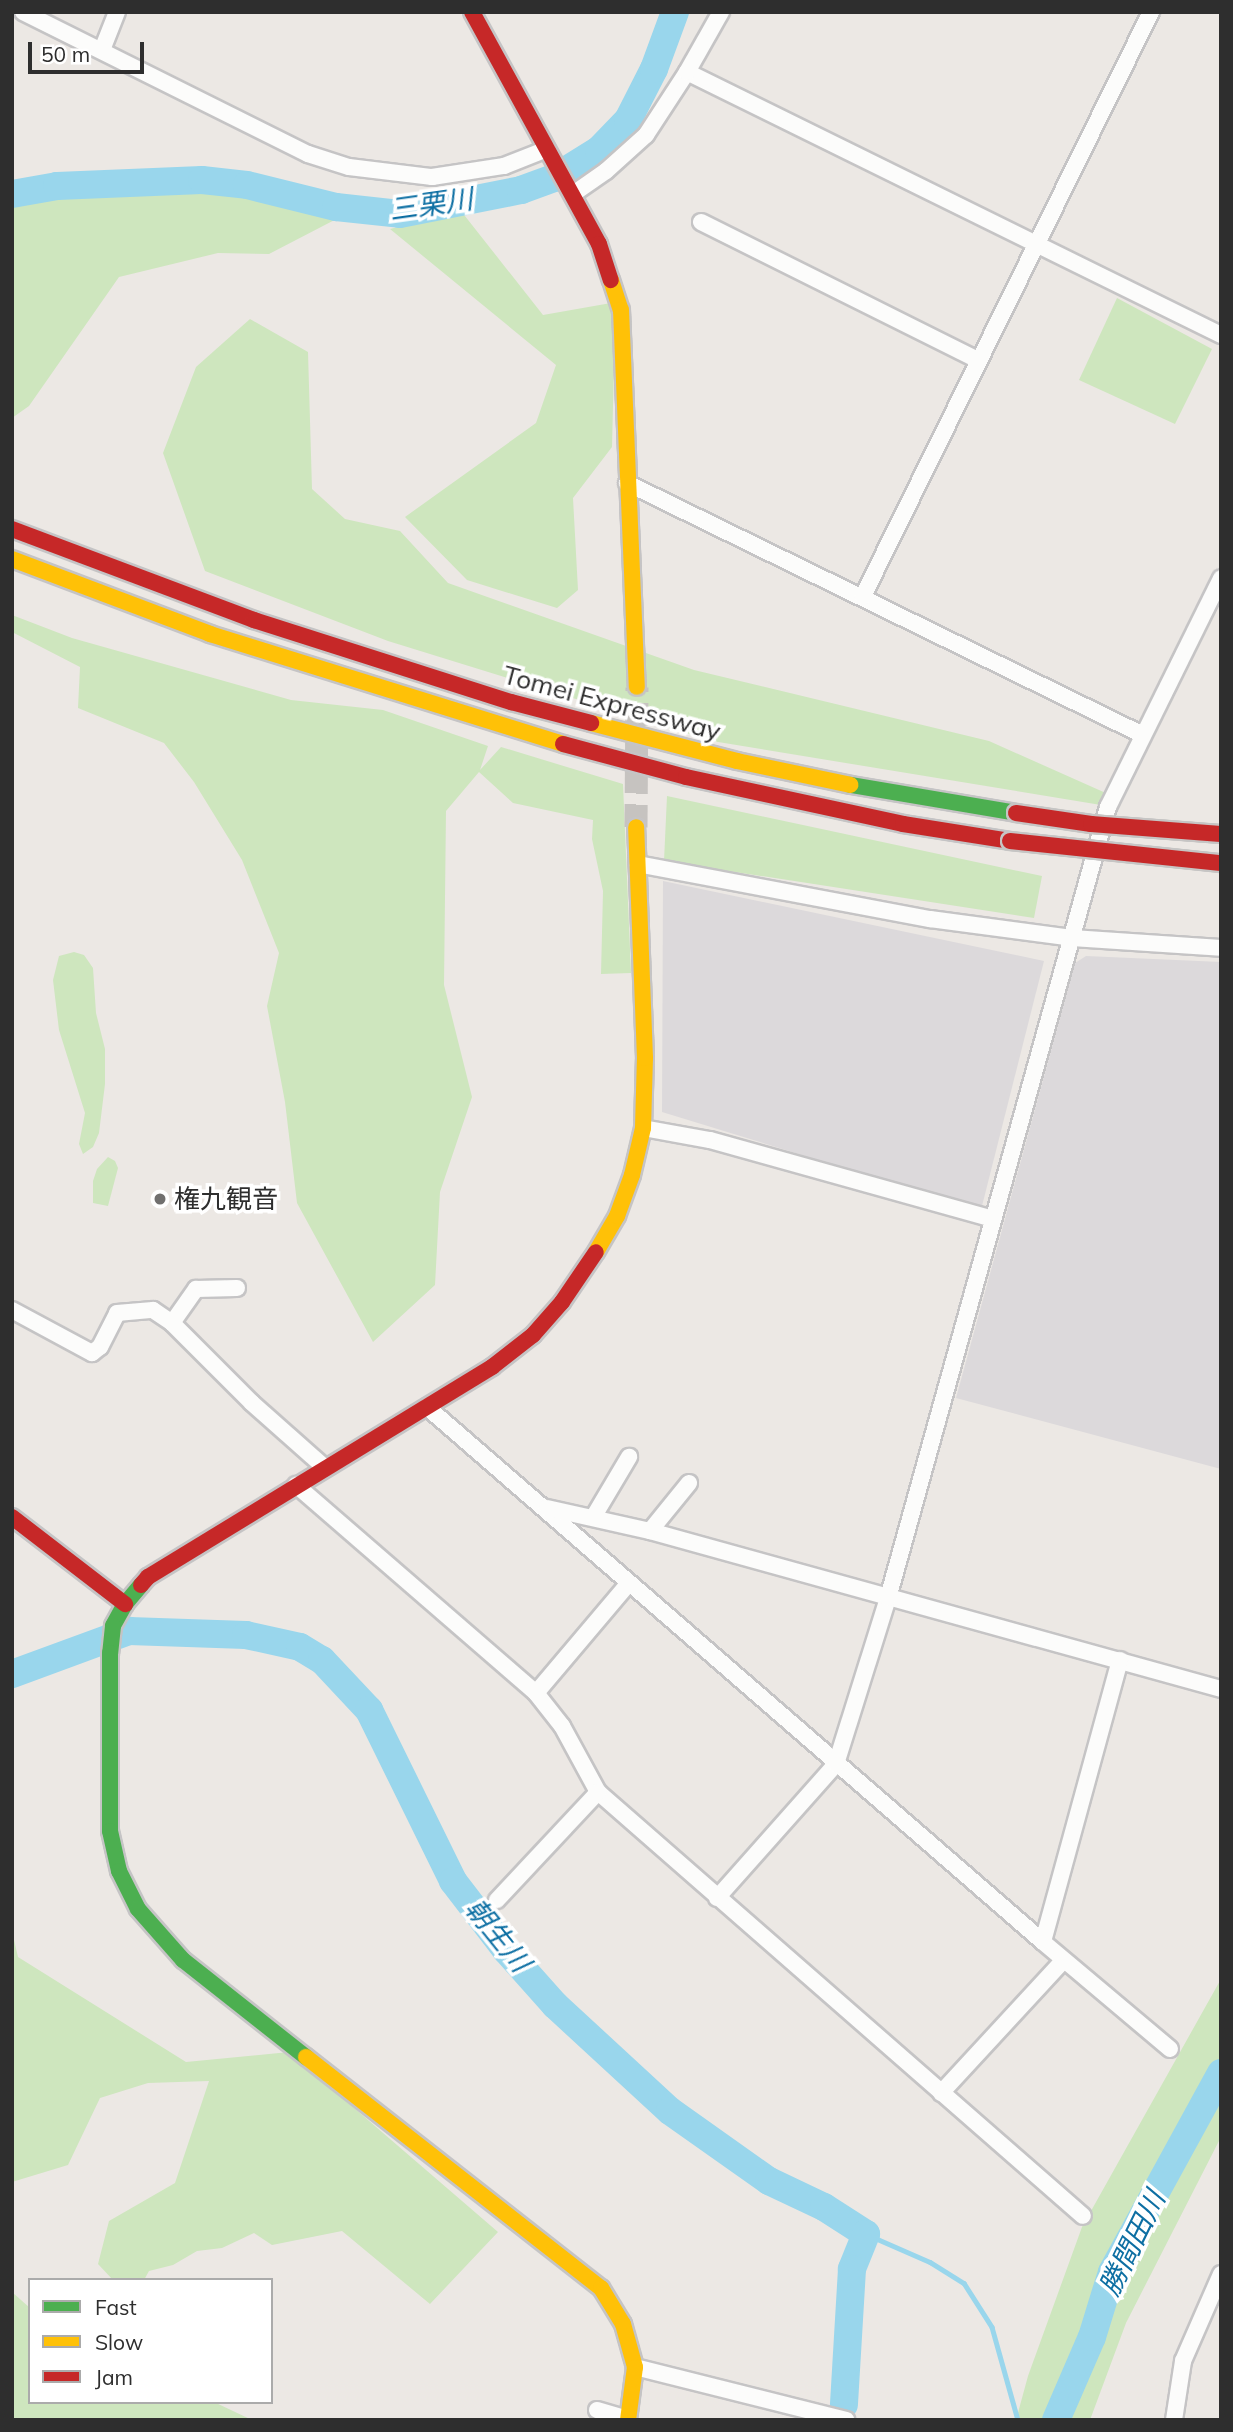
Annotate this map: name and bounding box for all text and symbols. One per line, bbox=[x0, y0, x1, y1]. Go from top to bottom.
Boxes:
scale bar bbox=[32, 28, 147, 72]
text: 50 m bbox=[41, 41, 90, 67]
water label: 三栗川 bbox=[387, 182, 475, 226]
street label: Tomei Expressway bbox=[500, 659, 724, 747]
place label: 権九観音 bbox=[174, 1183, 278, 1215]
marker: 権九観音 bbox=[152, 1191, 168, 1207]
water label: 朝生川 bbox=[459, 1892, 537, 1978]
water label: 勝間田川 bbox=[1092, 2185, 1172, 2301]
legend bbox=[28, 2278, 273, 2404]
text: Fast bbox=[95, 2294, 137, 2320]
text: Slow bbox=[95, 2329, 143, 2355]
text: Jam bbox=[95, 2364, 133, 2390]

